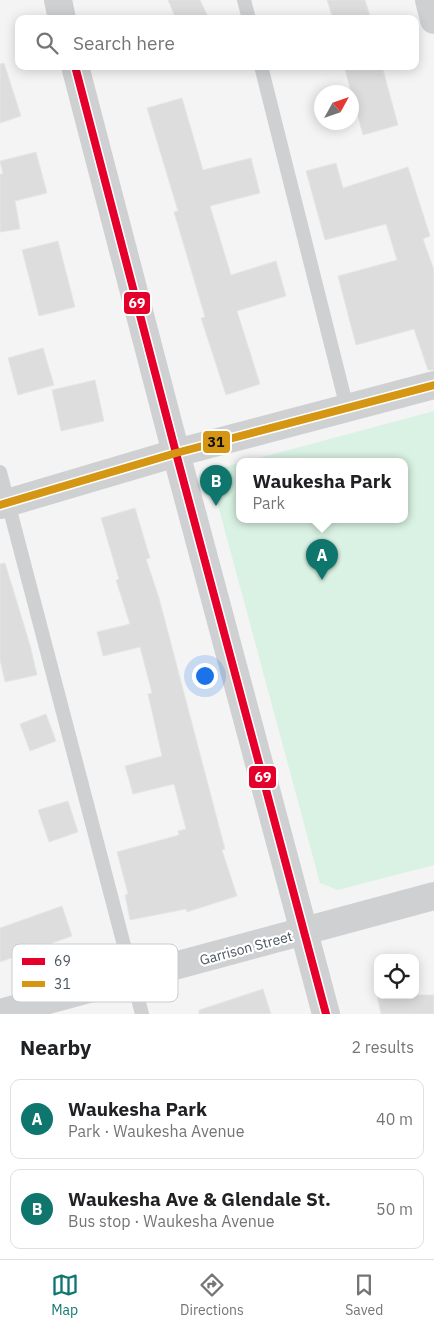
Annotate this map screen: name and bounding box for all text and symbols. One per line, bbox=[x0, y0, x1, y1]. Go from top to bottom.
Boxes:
search box bbox=[15, 15, 419, 70]
icon: search bbox=[33, 29, 61, 57]
text: Search here bbox=[73, 31, 175, 55]
north arrow bbox=[314, 85, 359, 130]
line badge: 69 bbox=[123, 291, 151, 315]
text: 69 bbox=[129, 294, 145, 312]
line badge: 31 bbox=[202, 430, 231, 454]
text: 31 bbox=[208, 433, 225, 451]
popup bbox=[236, 458, 408, 523]
pin: B bbox=[200, 465, 232, 506]
text: Waukesha Park bbox=[252, 469, 392, 493]
text: Park bbox=[252, 493, 285, 513]
pin: A bbox=[306, 539, 338, 580]
your location bbox=[192, 663, 218, 689]
line badge: 69 bbox=[248, 765, 277, 789]
text: 69 bbox=[255, 768, 271, 786]
street label: Garrison Street bbox=[198, 927, 294, 969]
legend bbox=[12, 944, 178, 1002]
text: 69 bbox=[54, 952, 71, 970]
map controls bbox=[374, 954, 419, 999]
button: locate bbox=[374, 954, 419, 999]
text: 31 bbox=[54, 975, 71, 993]
text: Nearby bbox=[20, 1033, 91, 1061]
text: 2 results bbox=[351, 1037, 414, 1057]
text: Waukesha Park bbox=[68, 1097, 207, 1121]
text: A bbox=[32, 1109, 42, 1129]
text: 40 m bbox=[376, 1109, 413, 1129]
text: Park · Waukesha Avenue bbox=[68, 1121, 244, 1141]
text: Waukesha Ave & Glendale St. bbox=[68, 1187, 331, 1211]
text: B bbox=[32, 1199, 42, 1219]
text: 50 m bbox=[376, 1199, 413, 1219]
text: Bus stop · Waukesha Avenue bbox=[68, 1211, 275, 1231]
tab: Map bbox=[51, 1271, 79, 1319]
tab: Directions bbox=[180, 1271, 244, 1319]
tab: Saved bbox=[345, 1271, 383, 1319]

